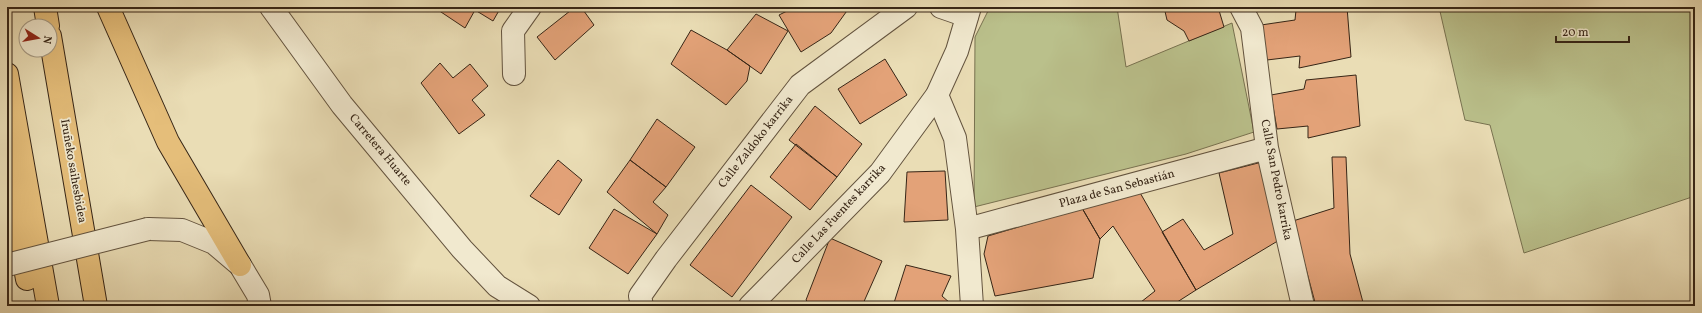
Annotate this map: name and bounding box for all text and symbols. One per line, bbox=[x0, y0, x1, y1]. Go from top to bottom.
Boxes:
north arrow bbox=[18, 18, 58, 58]
scale bar bbox=[1556, 18, 1629, 44]
text: 20 m bbox=[1562, 25, 1589, 41]
text: N bbox=[38, 34, 54, 45]
street label: Calle Zaldoko karrika bbox=[715, 93, 797, 191]
street label: Carretera Huarte bbox=[345, 111, 415, 190]
street label: Iruñeko saihesbidea bbox=[56, 118, 90, 224]
street label: Calle San Pedro karrika bbox=[1256, 118, 1296, 242]
street label: Calle Las Fuentes karrika bbox=[788, 161, 890, 267]
street label: Plaza de San Sebastián bbox=[1058, 166, 1176, 212]

